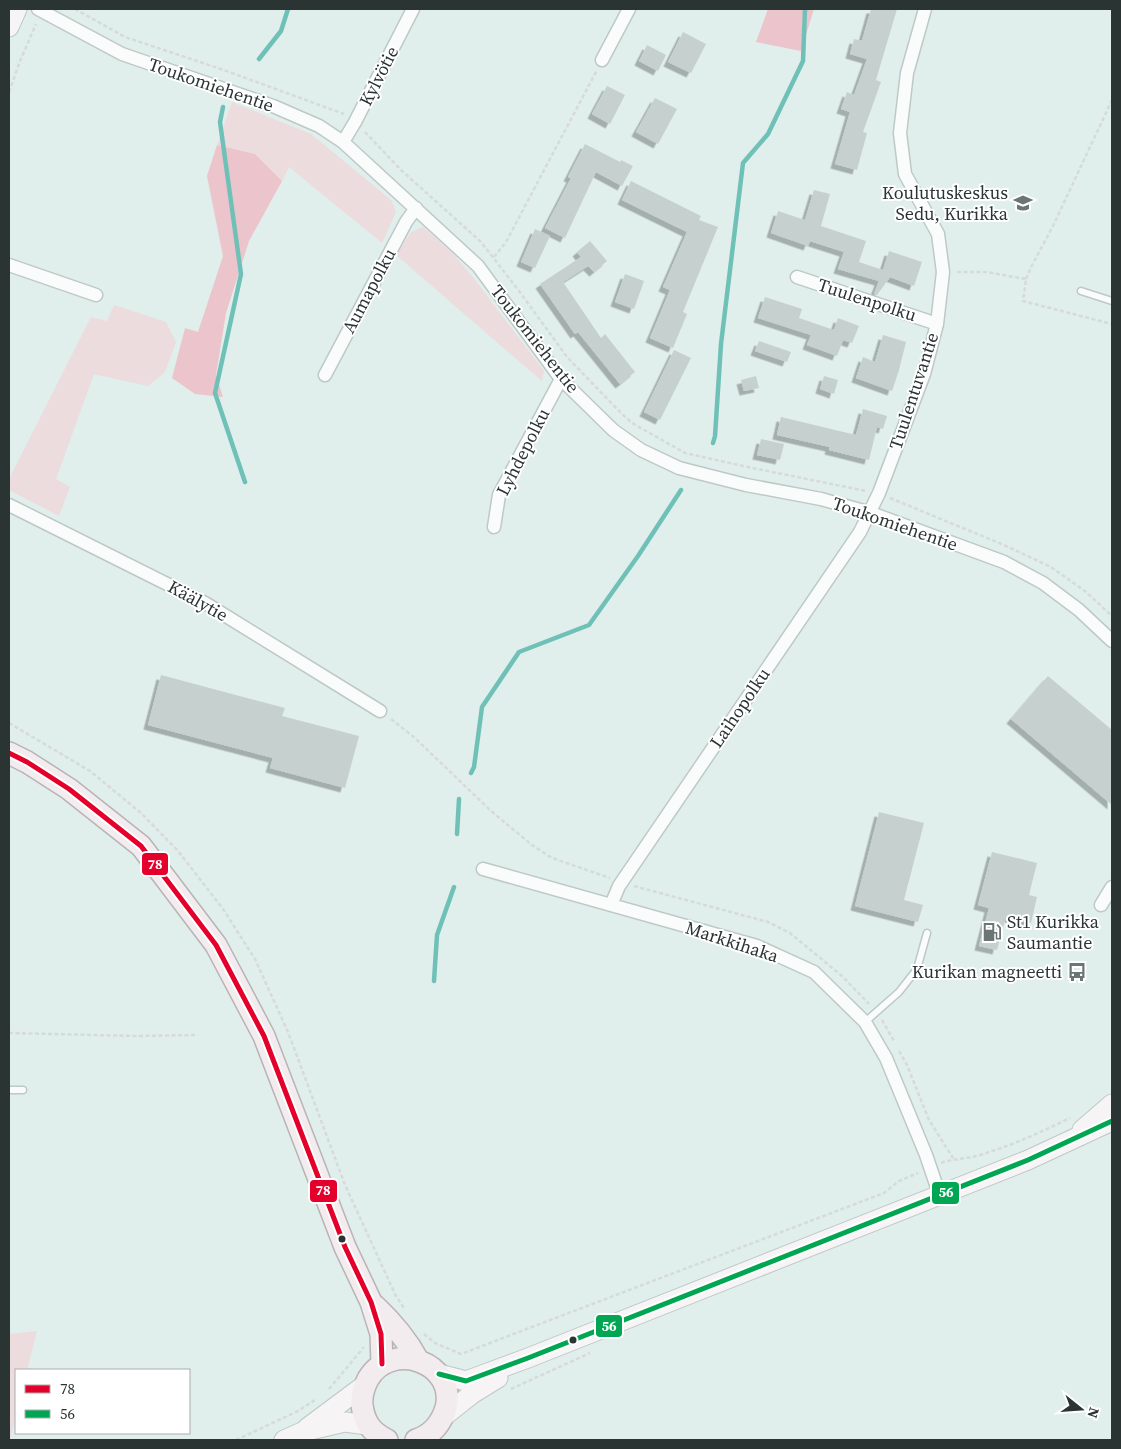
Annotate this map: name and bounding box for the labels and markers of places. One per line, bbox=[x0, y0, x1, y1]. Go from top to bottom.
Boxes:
place label: Koulutuskeskus Sedu, Kurikka bbox=[882, 180, 1009, 226]
school or university icon: Koulutuskeskus Sedu, Kurikka bbox=[1012, 192, 1034, 214]
place label: St1 Kurikka Saumantie bbox=[1007, 909, 1100, 955]
fuel station icon: St1 Kurikka Saumantie bbox=[981, 921, 1003, 943]
place label: Kurikan magneetti bbox=[912, 959, 1062, 984]
bus stop icon: Kurikan magneetti bbox=[1066, 961, 1088, 983]
unlabelled marker bbox=[337, 1234, 347, 1244]
unlabelled marker bbox=[568, 1335, 578, 1345]

